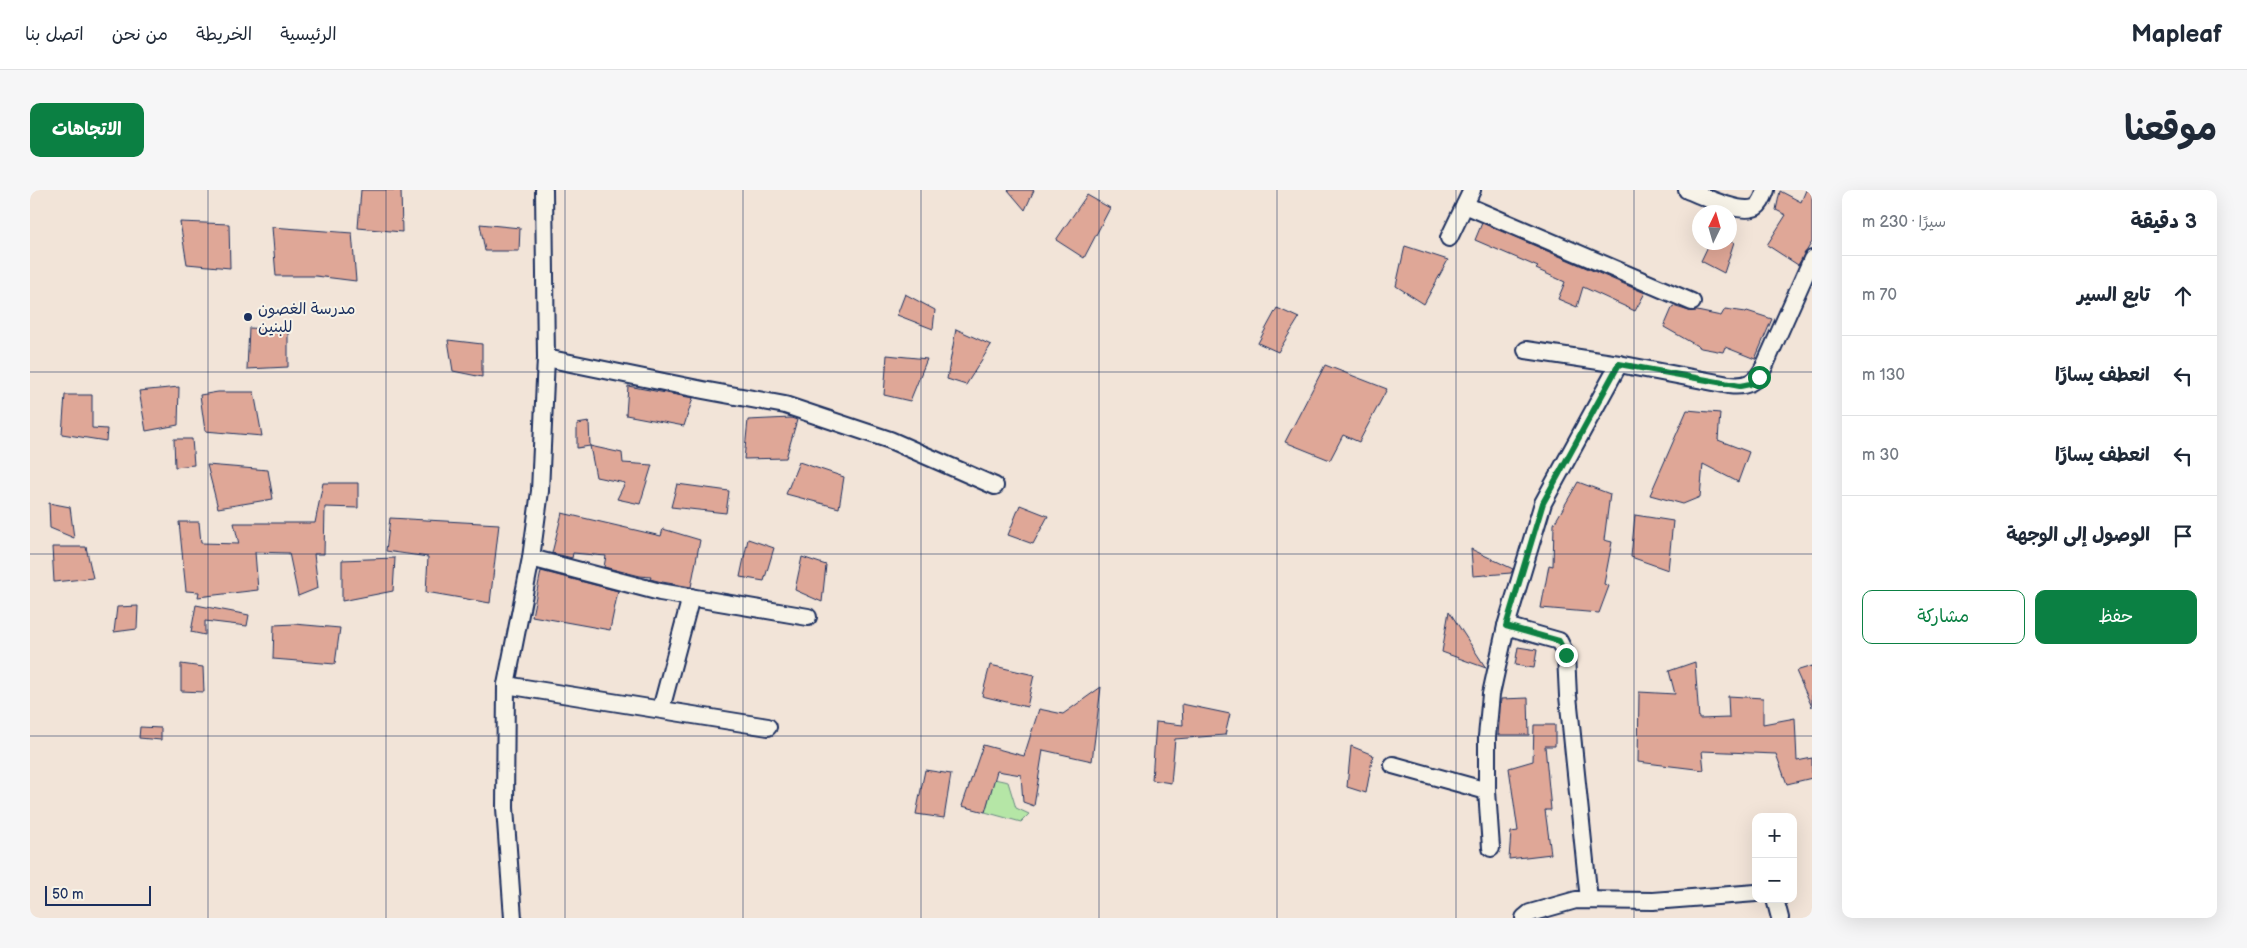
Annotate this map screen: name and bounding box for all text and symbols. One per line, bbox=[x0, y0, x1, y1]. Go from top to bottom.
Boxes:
text: Mapleaf bbox=[2131, 20, 2222, 49]
text: اتصل بنا bbox=[25, 24, 84, 45]
text: من نحن bbox=[112, 24, 168, 45]
text: الخريطة bbox=[196, 24, 252, 45]
text: الرئيسية bbox=[280, 24, 337, 45]
button: الاتجاهات bbox=[30, 103, 144, 157]
text: موقعنا bbox=[2124, 108, 2217, 151]
north arrow bbox=[1692, 205, 1737, 250]
text: 3 دقيقة bbox=[2131, 209, 2197, 234]
text: سيرًا · 230 m bbox=[1862, 213, 1946, 232]
icon: ahead bbox=[2169, 282, 2197, 310]
text: تابع السير bbox=[2077, 284, 2150, 307]
text: 70 m bbox=[1862, 286, 1897, 305]
place label: مدرسة الغصون للبنين bbox=[258, 300, 355, 337]
marker: مدرسة الغصون للبنين bbox=[242, 311, 254, 323]
icon: left bbox=[2169, 362, 2197, 390]
text: انعطف يسارًا bbox=[2055, 364, 2150, 387]
route start bbox=[1748, 366, 1771, 389]
text: 130 m bbox=[1862, 366, 1905, 385]
icon: left bbox=[2169, 442, 2197, 470]
text: انعطف يسارًا bbox=[2055, 444, 2150, 467]
text: 30 m bbox=[1862, 446, 1899, 465]
icon: arrive bbox=[2169, 522, 2197, 550]
text: الوصول إلى الوجهة bbox=[2006, 524, 2150, 547]
button: مشاركة bbox=[1862, 590, 2025, 644]
button: حفظ bbox=[2035, 590, 2197, 644]
route end bbox=[1555, 644, 1578, 667]
map controls bbox=[1752, 813, 1797, 903]
button: + bbox=[1752, 813, 1797, 858]
button: − bbox=[1752, 858, 1797, 903]
scale bar bbox=[45, 883, 151, 906]
text: 50 m bbox=[52, 886, 84, 903]

